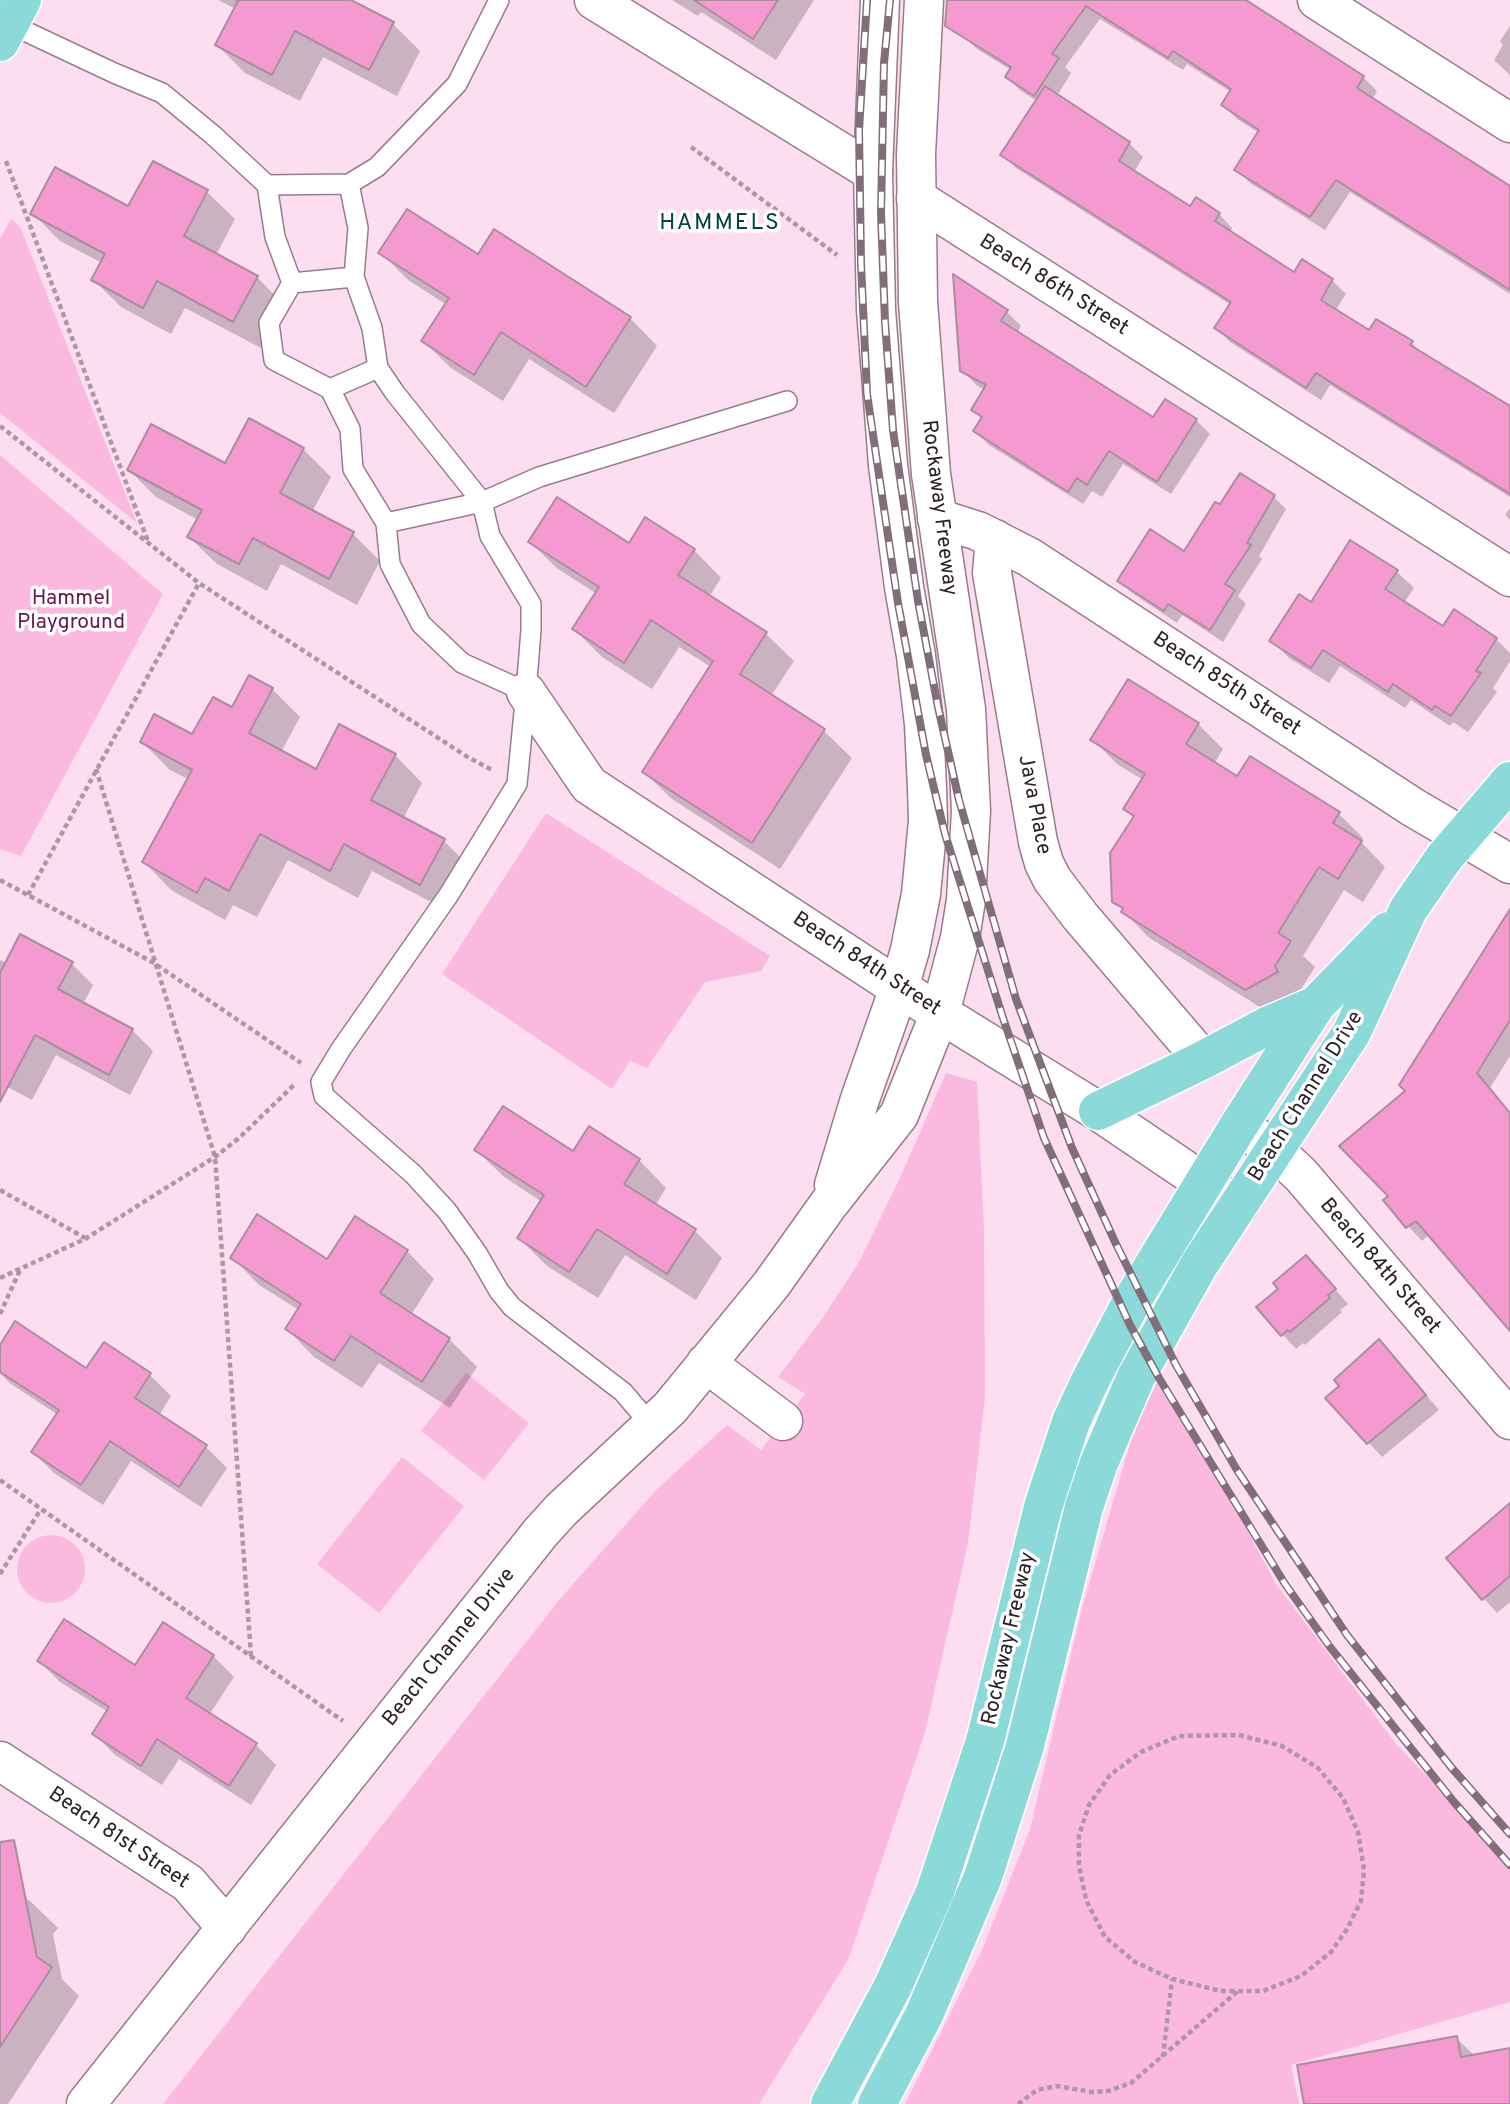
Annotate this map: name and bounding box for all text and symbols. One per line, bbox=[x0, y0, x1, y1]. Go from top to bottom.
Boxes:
district label: HAMMELS bbox=[660, 210, 780, 238]
street label: Beach 86th Street bbox=[974, 230, 1132, 342]
street label: Rockaway Freeway bbox=[915, 419, 961, 597]
park label: Hammel Playground bbox=[17, 587, 125, 637]
street label: Beach 85th Street bbox=[1147, 628, 1305, 742]
street label: Java Place bbox=[1011, 753, 1055, 857]
street label: Beach 84th Street bbox=[787, 908, 945, 1022]
street label: Beach Channel Drive bbox=[1244, 1007, 1370, 1187]
street label: Beach 84th Street bbox=[1313, 1194, 1445, 1340]
street label: Rockaway Freeway bbox=[978, 1550, 1042, 1728]
street label: Beach Channel Drive bbox=[378, 1564, 522, 1732]
street label: Beach 81st Street bbox=[43, 1783, 193, 1895]

